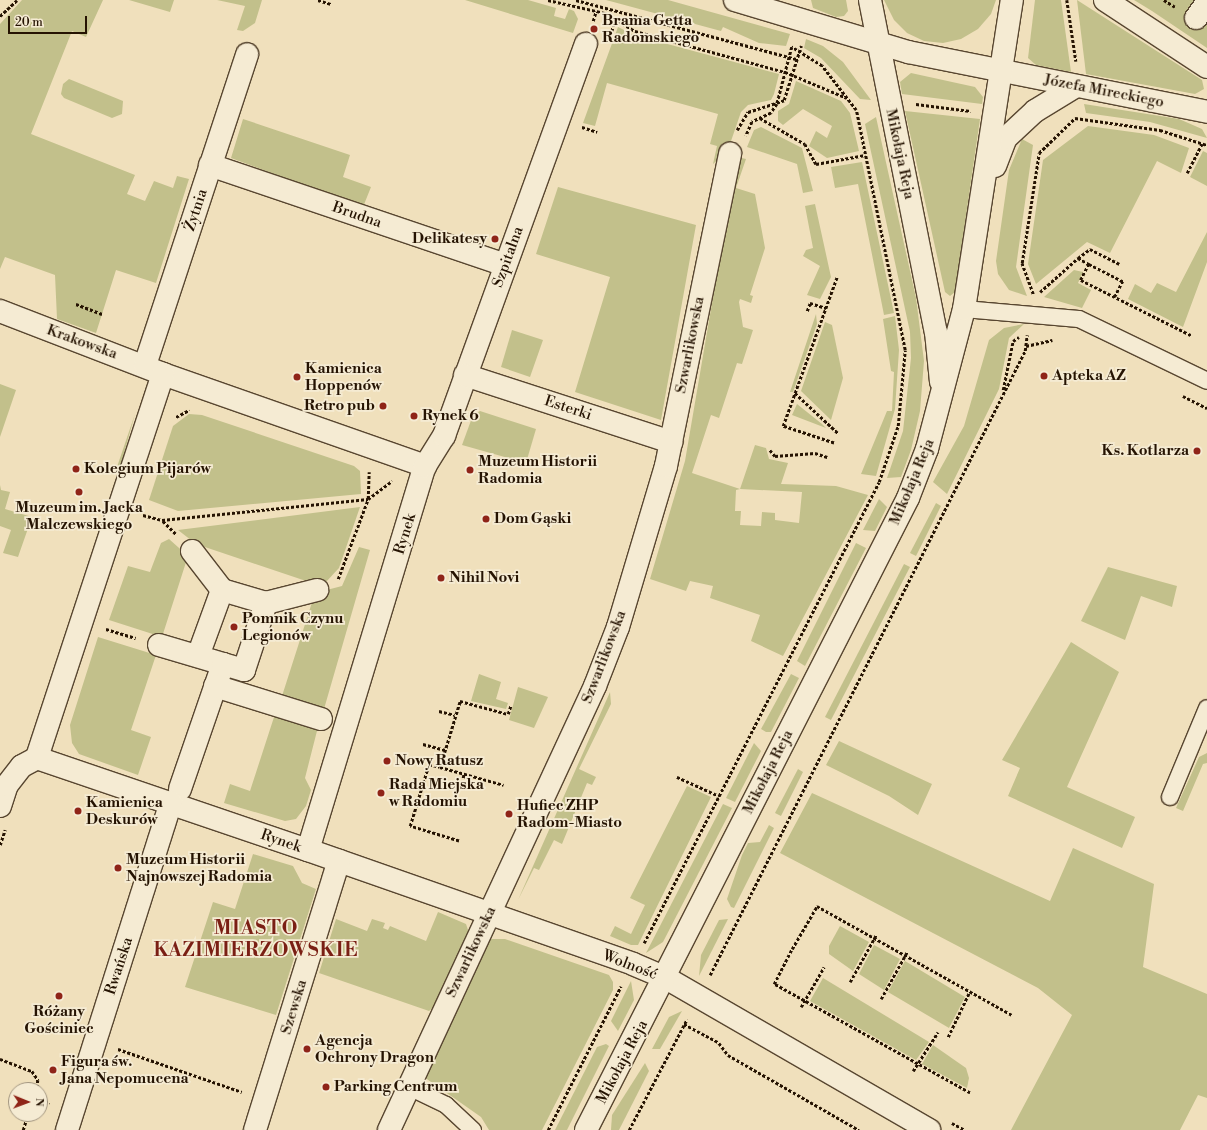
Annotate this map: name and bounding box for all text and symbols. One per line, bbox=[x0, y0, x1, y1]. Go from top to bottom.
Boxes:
scale bar bbox=[10, 8, 89, 34]
place label: Brama Getta Radomskiego bbox=[602, 11, 699, 46]
text: 20 m bbox=[15, 15, 43, 30]
marker: Brama Getta Radomskiego bbox=[589, 24, 599, 34]
street label: Józefa Mireckiego bbox=[1042, 71, 1166, 111]
street label: Mikołaja Reja bbox=[882, 107, 918, 201]
street label: Żytnia bbox=[181, 187, 211, 233]
street label: Brudna bbox=[330, 198, 384, 232]
street label: Szpitalna bbox=[489, 224, 527, 290]
place label: Delikatesy bbox=[412, 230, 487, 248]
marker: Delikatesy bbox=[490, 234, 500, 244]
street label: Szwarlikowska bbox=[672, 295, 708, 395]
street label: Krakowska bbox=[44, 321, 120, 363]
place label: Kamienica Hoppenów bbox=[305, 359, 382, 394]
place label: Apteka AZ bbox=[1052, 367, 1125, 385]
marker: Apteka AZ bbox=[1039, 371, 1049, 381]
marker: Kamienica Hoppenów bbox=[292, 372, 302, 382]
street label: Esterki bbox=[542, 392, 594, 424]
place label: Retro pub bbox=[304, 397, 375, 415]
marker: Retro pub bbox=[378, 401, 388, 411]
place label: Rynek 6 bbox=[422, 407, 479, 425]
marker: Rynek 6 bbox=[409, 411, 419, 421]
street label: Mikołaja Reja bbox=[886, 436, 938, 528]
place label: Ks. Kotlarza bbox=[1102, 442, 1189, 460]
marker: Ks. Kotlarza bbox=[1192, 446, 1202, 456]
place label: Muzeum Historii Radomia bbox=[478, 452, 597, 487]
place label: Kolegium Pijarów bbox=[84, 460, 211, 478]
marker: Kolegium Pijarów bbox=[71, 464, 81, 474]
marker: Muzeum Historii Radomia bbox=[465, 465, 475, 475]
marker: Muzeum im. Jacka Malczewskiego bbox=[74, 487, 84, 497]
place label: Muzeum im. Jacka Malczewskiego bbox=[15, 498, 143, 533]
place label: Dom Gąski bbox=[494, 510, 571, 528]
street label: Rynek bbox=[390, 511, 420, 557]
marker: Dom Gąski bbox=[481, 514, 491, 524]
place label: Nihil Novi bbox=[449, 569, 519, 587]
marker: Nihil Novi bbox=[436, 573, 446, 583]
street label: Szwarlikowska bbox=[578, 608, 630, 706]
place label: Pomnik Czynu Legionów bbox=[242, 609, 343, 644]
marker: Pomnik Czynu Legionów bbox=[229, 622, 239, 632]
street label: Mikołaja Reja bbox=[739, 727, 797, 817]
place label: Nowy Ratusz bbox=[395, 752, 483, 770]
marker: Nowy Ratusz bbox=[382, 756, 392, 766]
place label: Rada Miejska w Radomiu bbox=[389, 775, 484, 810]
marker: Rada Miejska w Radomiu bbox=[376, 788, 386, 798]
place label: Kamienica Deskurów bbox=[86, 793, 163, 828]
place label: Hufiec ZHP Radom-Miasto bbox=[517, 796, 622, 831]
marker: Kamienica Deskurów bbox=[73, 806, 83, 816]
marker: Hufiec ZHP Radom-Miasto bbox=[504, 809, 514, 819]
street label: Rynek bbox=[258, 826, 304, 856]
place label: Muzeum Historii Najnowszej Radomia bbox=[126, 850, 272, 885]
marker: Muzeum Historii Najnowszej Radomia bbox=[113, 863, 123, 873]
street label: Szwarlikowska bbox=[442, 904, 500, 1000]
district label: MIASTO KAZIMIERZOWSKIE bbox=[153, 918, 359, 962]
street label: Rwańska bbox=[101, 935, 137, 997]
street label: Wolność bbox=[600, 946, 660, 984]
street label: Szewska bbox=[277, 977, 311, 1037]
marker: Różany Gościniec bbox=[54, 991, 64, 1001]
place label: Różany Gościniec bbox=[24, 1002, 94, 1037]
street label: Mikołaja Reja bbox=[592, 1017, 652, 1107]
place label: Agencja Ochrony Dragon bbox=[315, 1031, 434, 1066]
marker: Agencja Ochrony Dragon bbox=[302, 1044, 312, 1054]
place label: Figura św. Jana Nepomucena bbox=[61, 1052, 189, 1087]
marker: Figura św. Jana Nepomucena bbox=[48, 1065, 58, 1075]
place label: Parking Centrum bbox=[334, 1078, 457, 1096]
north arrow bbox=[8, 1082, 48, 1122]
marker: Parking Centrum bbox=[321, 1082, 331, 1092]
text: N bbox=[32, 1098, 46, 1107]

